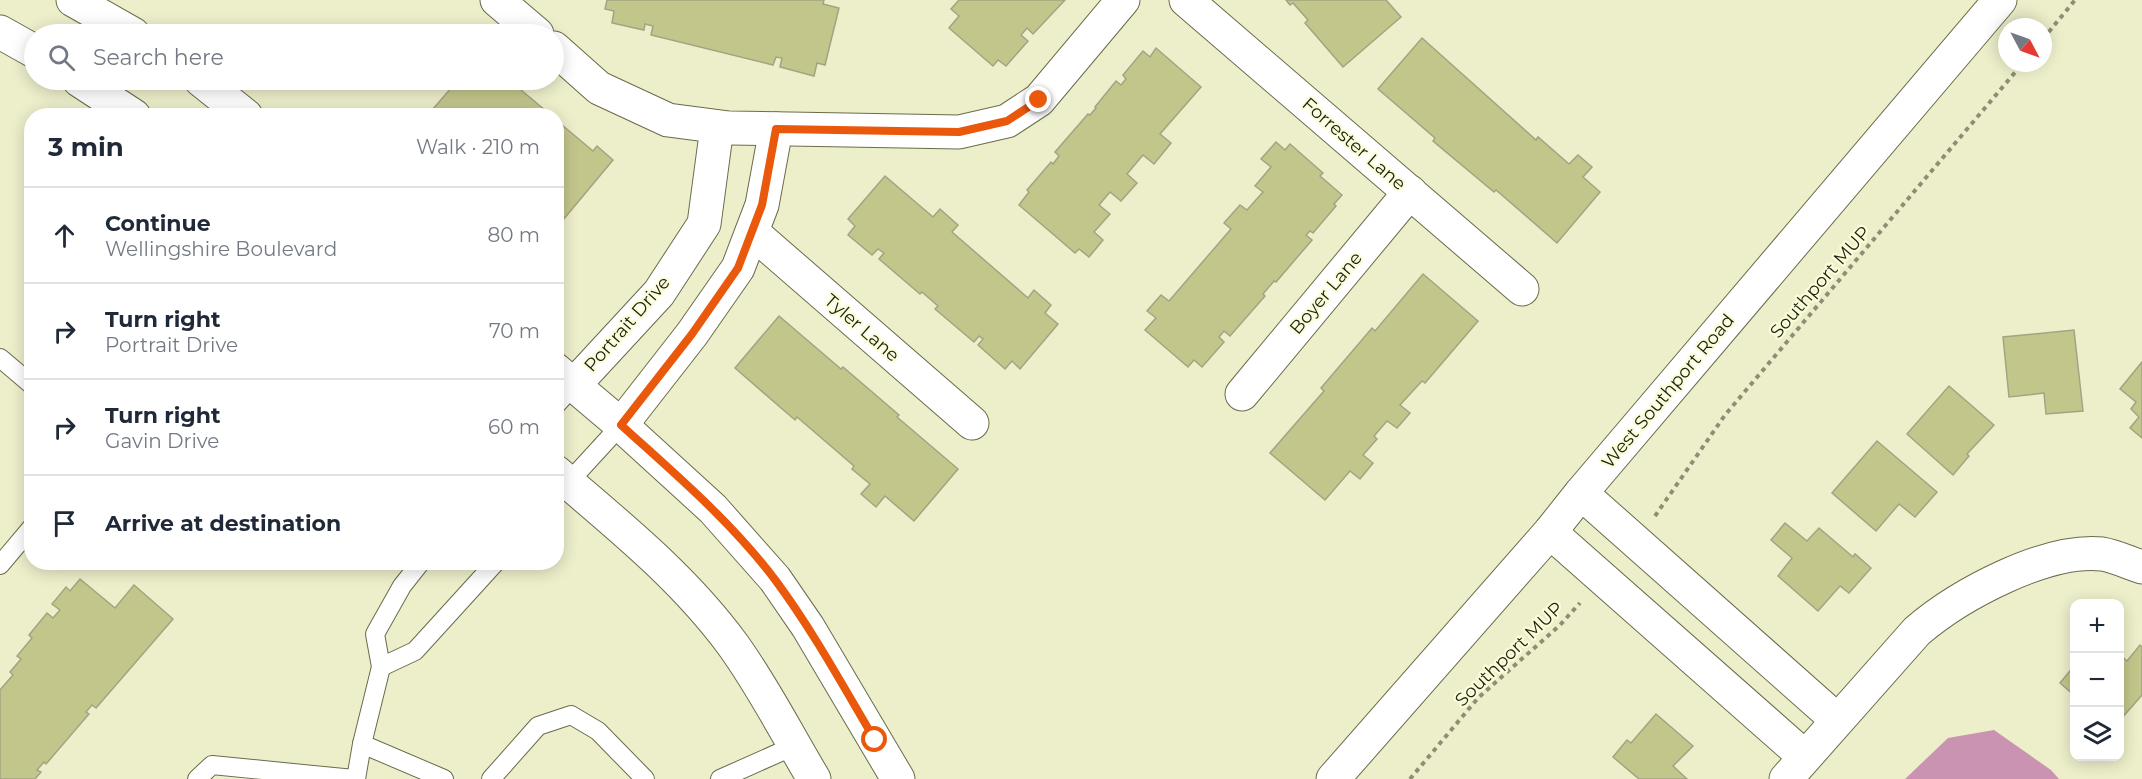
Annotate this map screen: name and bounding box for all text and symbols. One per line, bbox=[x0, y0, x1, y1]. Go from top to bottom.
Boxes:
north arrow bbox=[1998, 18, 2052, 72]
search box bbox=[24, 24, 564, 90]
icon: search bbox=[45, 41, 78, 74]
text: Search here bbox=[93, 44, 224, 71]
route end bbox=[1025, 86, 1051, 112]
street label: Forrester Lane bbox=[1298, 93, 1410, 195]
text: 3 min bbox=[48, 131, 124, 163]
text: Walk · 210 m bbox=[416, 135, 540, 159]
text: Continue bbox=[105, 210, 211, 237]
icon: ahead bbox=[48, 219, 81, 252]
street label: Southport MUP bbox=[1765, 221, 1875, 343]
text: 80 m bbox=[488, 223, 540, 247]
text: Wellingshire Boulevard bbox=[105, 237, 337, 261]
street label: Boyer Lane bbox=[1285, 247, 1367, 339]
street label: Portrait Drive bbox=[579, 272, 675, 376]
street label: Tyler Lane bbox=[820, 290, 904, 367]
text: Turn right bbox=[105, 306, 220, 333]
street label: West Southport Road bbox=[1597, 309, 1739, 473]
icon: right bbox=[48, 315, 81, 348]
text: 70 m bbox=[489, 319, 540, 343]
text: Portrait Drive bbox=[105, 333, 238, 357]
text: Turn right bbox=[105, 402, 220, 429]
icon: right bbox=[48, 411, 81, 444]
text: 60 m bbox=[488, 415, 540, 439]
text: Gavin Drive bbox=[105, 429, 219, 453]
icon: arrive bbox=[48, 507, 81, 540]
text: Arrive at destination bbox=[105, 510, 341, 537]
street label: Southport MUP bbox=[1451, 597, 1567, 711]
map controls bbox=[2070, 599, 2124, 761]
button: + bbox=[2070, 599, 2124, 653]
button: − bbox=[2070, 653, 2124, 707]
button: layers bbox=[2070, 707, 2124, 761]
route start bbox=[861, 726, 887, 752]

